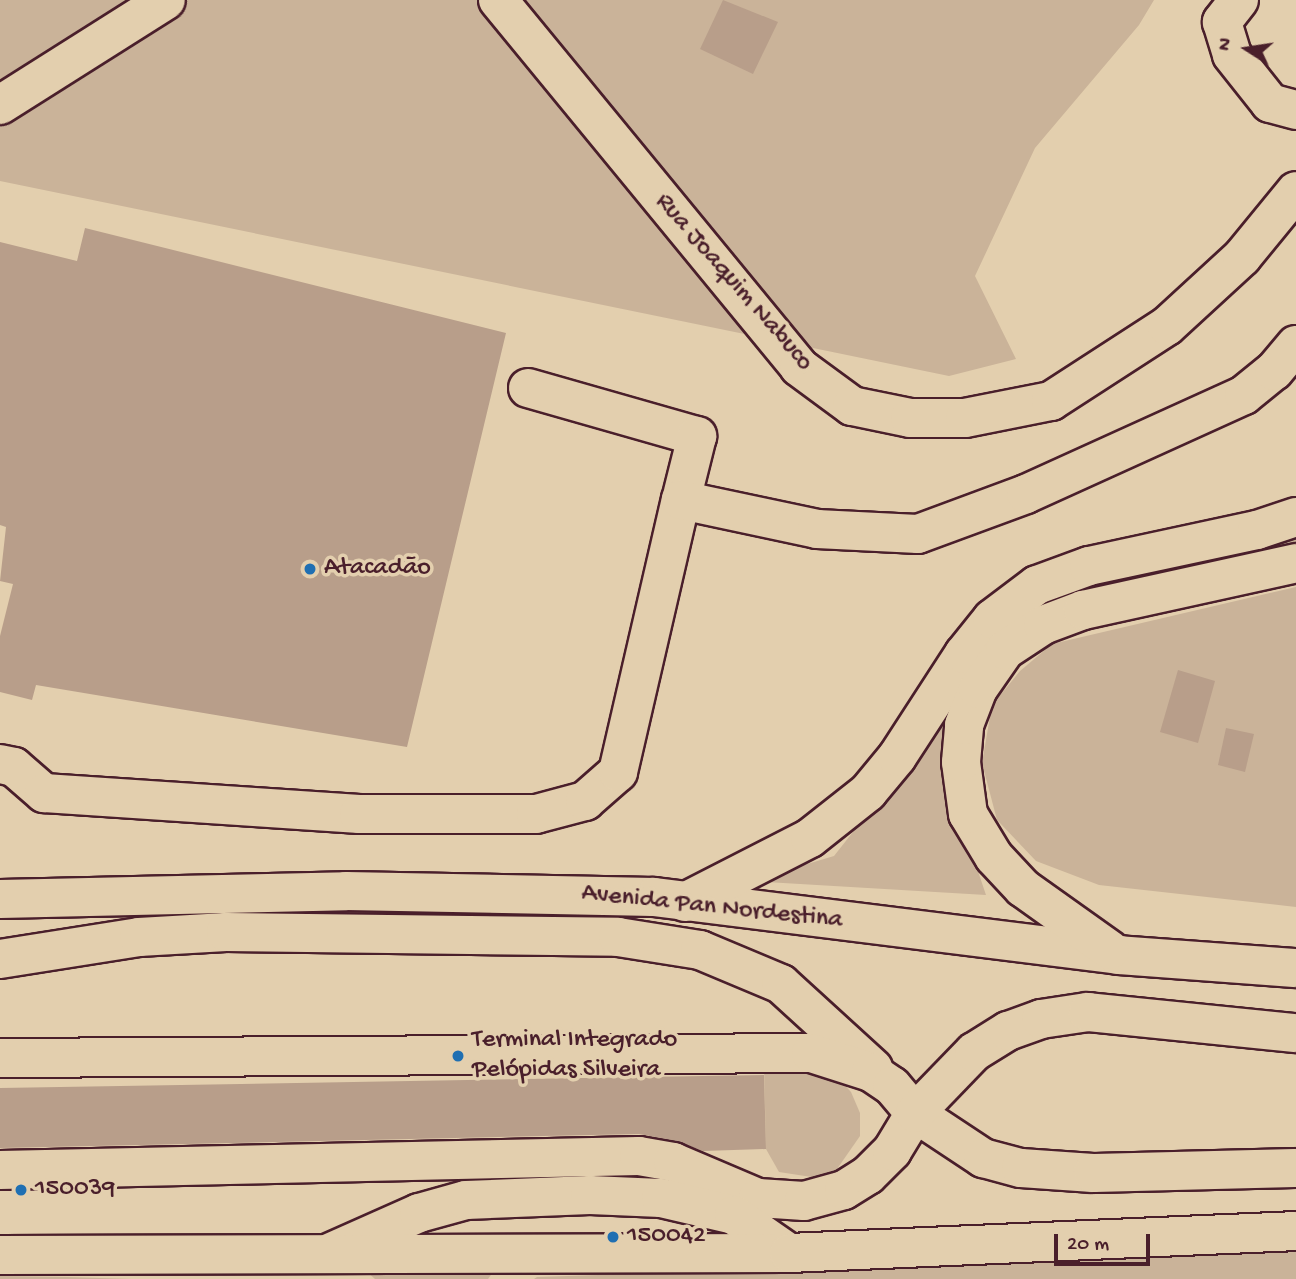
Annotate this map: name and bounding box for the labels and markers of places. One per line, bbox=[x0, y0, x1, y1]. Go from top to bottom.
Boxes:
place label: Atacadão bbox=[324, 553, 431, 585]
marker: Atacadão bbox=[302, 561, 318, 577]
place label: Terminal Integrado Pelópidas Silveira bbox=[472, 1025, 677, 1086]
marker: Terminal Integrado Pelópidas Silveira bbox=[450, 1048, 466, 1064]
place label: 150039 bbox=[35, 1174, 115, 1206]
marker: 150039 bbox=[13, 1182, 29, 1198]
place label: 150042 bbox=[627, 1221, 706, 1253]
marker: 150042 bbox=[605, 1229, 621, 1245]

